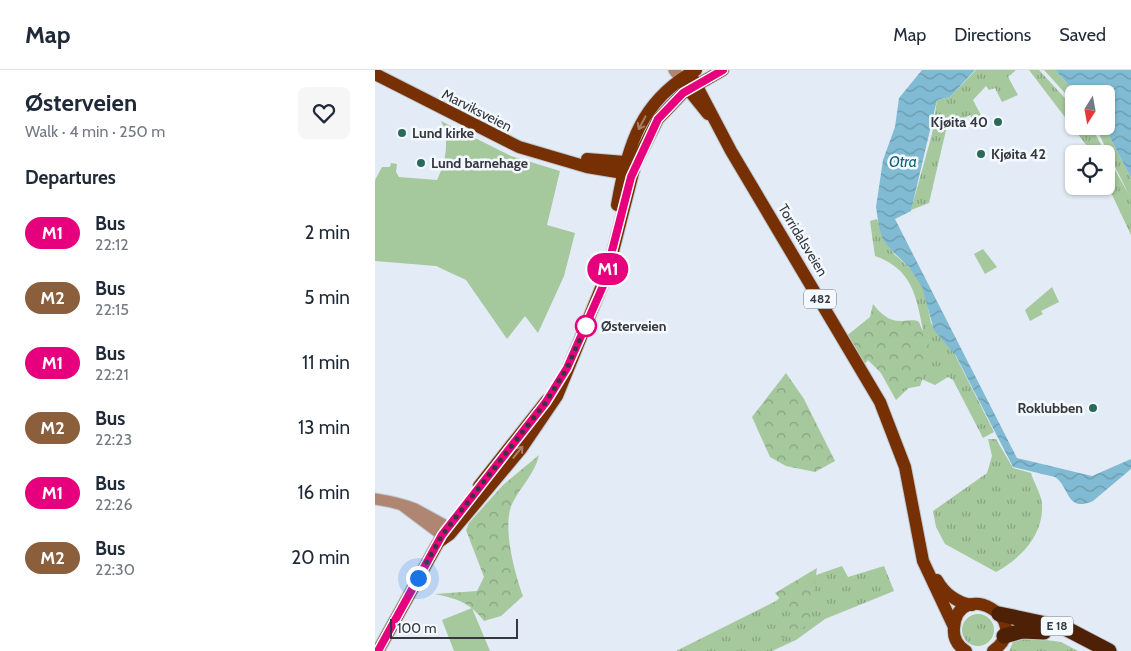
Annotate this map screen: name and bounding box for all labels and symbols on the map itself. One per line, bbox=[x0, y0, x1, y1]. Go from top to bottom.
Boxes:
street label: Marviksveien bbox=[439, 85, 515, 135]
north arrow bbox=[1065, 85, 1115, 135]
place label: Kjøita 40 bbox=[931, 113, 988, 131]
one-way arrow bbox=[637, 116, 647, 131]
marker: Kjøita 40 bbox=[992, 116, 1004, 128]
place label: Lund kirke bbox=[412, 124, 474, 142]
marker: Lund kirke bbox=[396, 127, 408, 139]
place label: Kjøita 42 bbox=[991, 145, 1046, 163]
marker: Kjøita 42 bbox=[975, 148, 987, 160]
water label: Otra bbox=[889, 153, 917, 171]
place label: Lund barnehage bbox=[431, 154, 528, 172]
marker: Lund barnehage bbox=[415, 157, 427, 169]
street label: Torridalsveien bbox=[774, 200, 832, 280]
line badge: M1 bbox=[585, 253, 631, 285]
road number: 482 bbox=[804, 290, 836, 308]
marker: Østerveien bbox=[575, 315, 597, 337]
place label: Østerveien bbox=[601, 317, 666, 335]
place label: Roklubben bbox=[1017, 399, 1083, 417]
marker: Roklubben bbox=[1087, 402, 1099, 414]
one-way arrow bbox=[513, 446, 524, 459]
your location bbox=[406, 566, 431, 591]
scale bar bbox=[390, 616, 517, 639]
road number: E 18 bbox=[1041, 616, 1073, 636]

